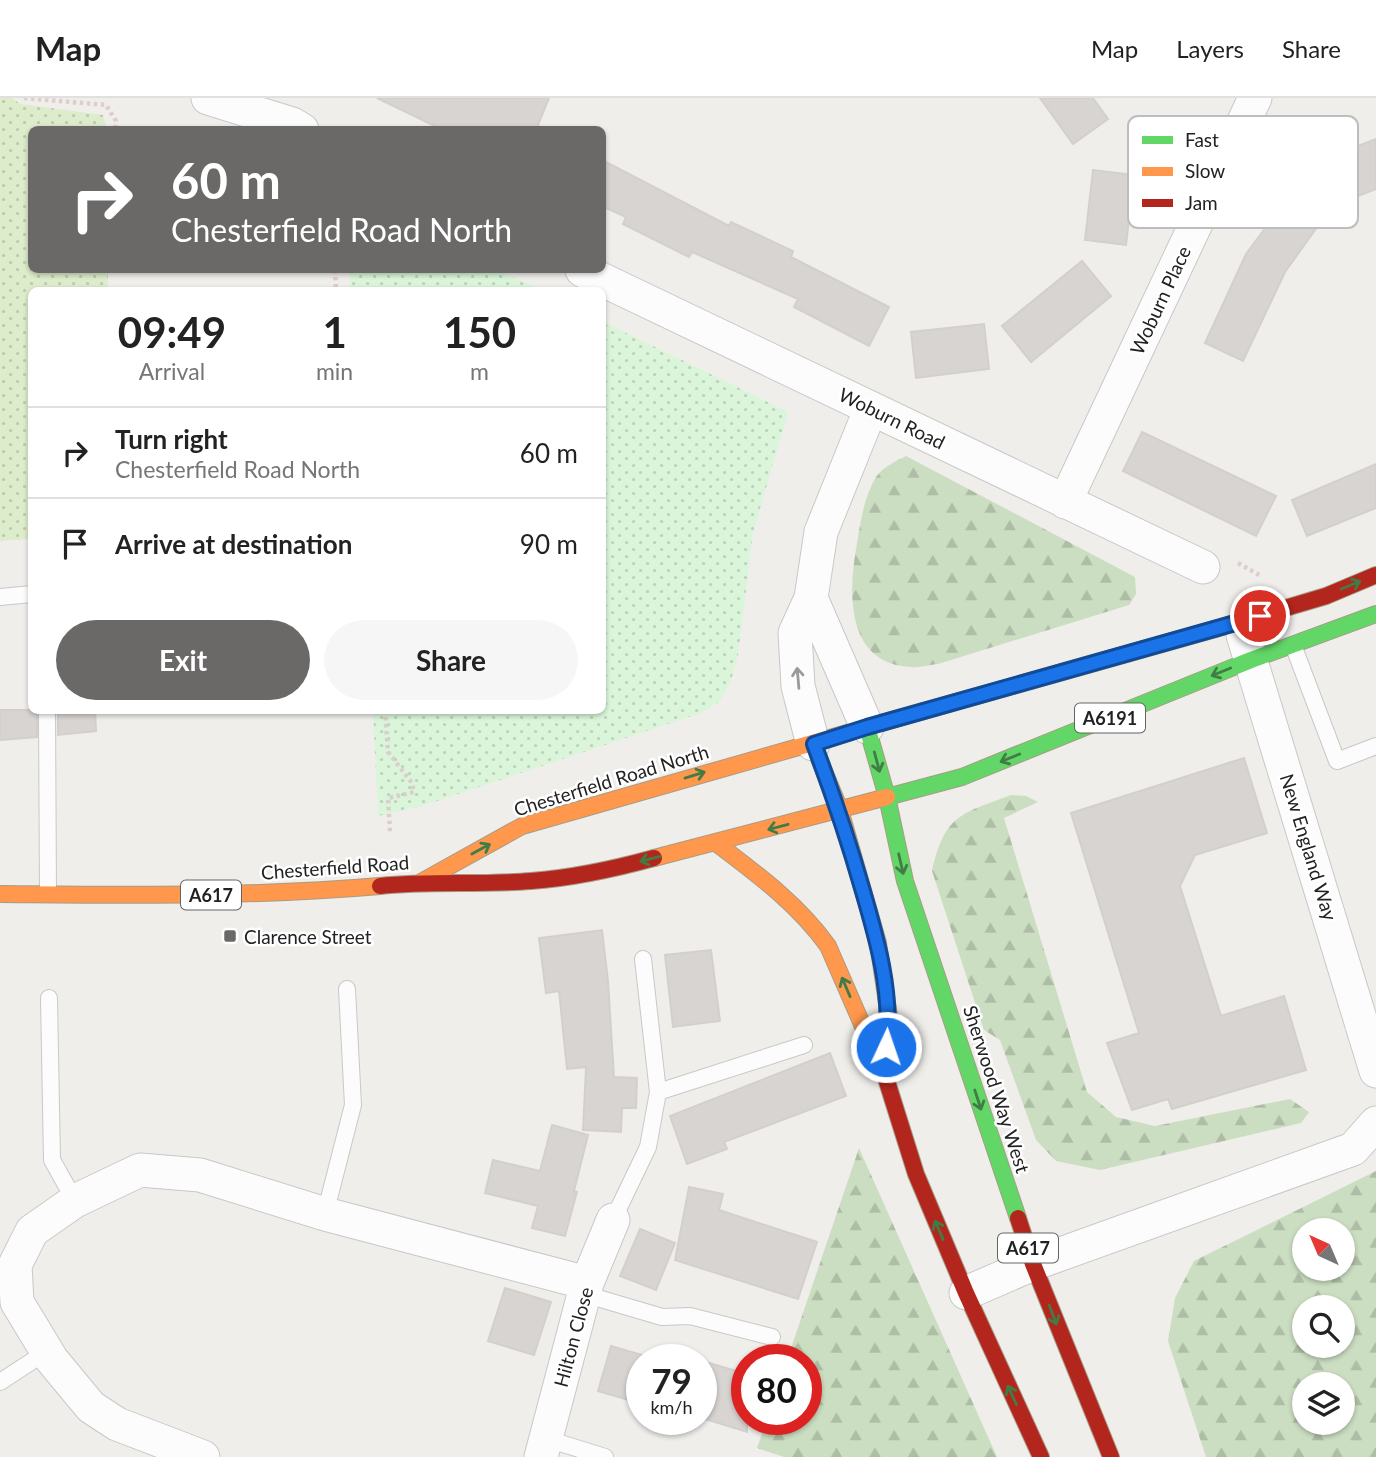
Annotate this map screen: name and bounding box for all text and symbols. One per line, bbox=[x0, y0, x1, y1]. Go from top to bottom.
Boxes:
text: Map bbox=[35, 28, 101, 68]
text: Map bbox=[1091, 34, 1138, 63]
text: Layers bbox=[1176, 34, 1244, 63]
text: Share bbox=[1282, 34, 1341, 63]
legend bbox=[1128, 116, 1358, 228]
text: Fast bbox=[1185, 128, 1219, 151]
text: 60 m bbox=[171, 151, 281, 209]
icon: right bbox=[56, 154, 147, 245]
text: Slow bbox=[1185, 159, 1225, 182]
text: Jam bbox=[1185, 191, 1218, 214]
text: Chesterfield Road North bbox=[171, 210, 512, 249]
street label: Woburn Place bbox=[1125, 242, 1195, 358]
text: 09:49 bbox=[118, 307, 226, 357]
text: 1 bbox=[322, 307, 347, 357]
text: 150 bbox=[443, 307, 516, 357]
text: Arrival bbox=[139, 357, 205, 385]
text: min bbox=[316, 357, 353, 385]
text: m bbox=[470, 357, 489, 385]
street label: Woburn Road bbox=[835, 382, 949, 454]
text: Turn right bbox=[115, 423, 228, 455]
icon: right bbox=[56, 434, 94, 472]
text: 60 m bbox=[520, 437, 578, 469]
text: Chesterfield Road North bbox=[115, 455, 360, 483]
icon: arrive bbox=[56, 525, 94, 563]
text: Arrive at destination bbox=[115, 528, 352, 560]
text: 90 m bbox=[520, 528, 578, 560]
one-way arrow bbox=[1339, 578, 1361, 591]
pin bbox=[1230, 586, 1290, 646]
icon: arrive bbox=[1241, 597, 1279, 635]
button: Exit bbox=[56, 620, 310, 700]
button: Share bbox=[324, 620, 578, 700]
one-way arrow bbox=[791, 667, 804, 690]
one-way arrow bbox=[1210, 667, 1232, 680]
road number: A6191 bbox=[1075, 704, 1145, 732]
street label: Chesterfield Road North bbox=[511, 739, 711, 821]
one-way arrow bbox=[871, 750, 884, 773]
one-way arrow bbox=[1000, 753, 1022, 766]
one-way arrow bbox=[684, 768, 706, 781]
street label: New England Way bbox=[1276, 771, 1342, 923]
one-way arrow bbox=[767, 821, 789, 834]
one-way arrow bbox=[470, 842, 491, 855]
street label: Chesterfield Road bbox=[260, 850, 410, 884]
one-way arrow bbox=[895, 852, 909, 875]
one-way arrow bbox=[639, 853, 662, 867]
road number: A617 bbox=[181, 880, 241, 910]
place label: Clarence Street bbox=[244, 925, 372, 948]
marker: Clarence Street bbox=[222, 928, 238, 944]
one-way arrow bbox=[839, 977, 852, 998]
street label: Sherwood Way West bbox=[959, 1002, 1035, 1176]
position arrow bbox=[849, 1010, 923, 1084]
one-way arrow bbox=[973, 1088, 985, 1110]
north arrow bbox=[1292, 1218, 1354, 1281]
map controls bbox=[1292, 1218, 1355, 1435]
one-way arrow bbox=[932, 1220, 945, 1241]
road number: A617 bbox=[998, 1233, 1058, 1262]
street label: Hilton Close bbox=[549, 1284, 597, 1390]
button: search bbox=[1292, 1295, 1355, 1358]
one-way arrow bbox=[1047, 1303, 1060, 1325]
speed limit sign: 80 bbox=[731, 1344, 822, 1435]
text: 79 bbox=[651, 1359, 692, 1401]
button: layers bbox=[1292, 1372, 1355, 1435]
one-way arrow bbox=[1005, 1385, 1018, 1406]
text: km/h bbox=[650, 1396, 693, 1418]

